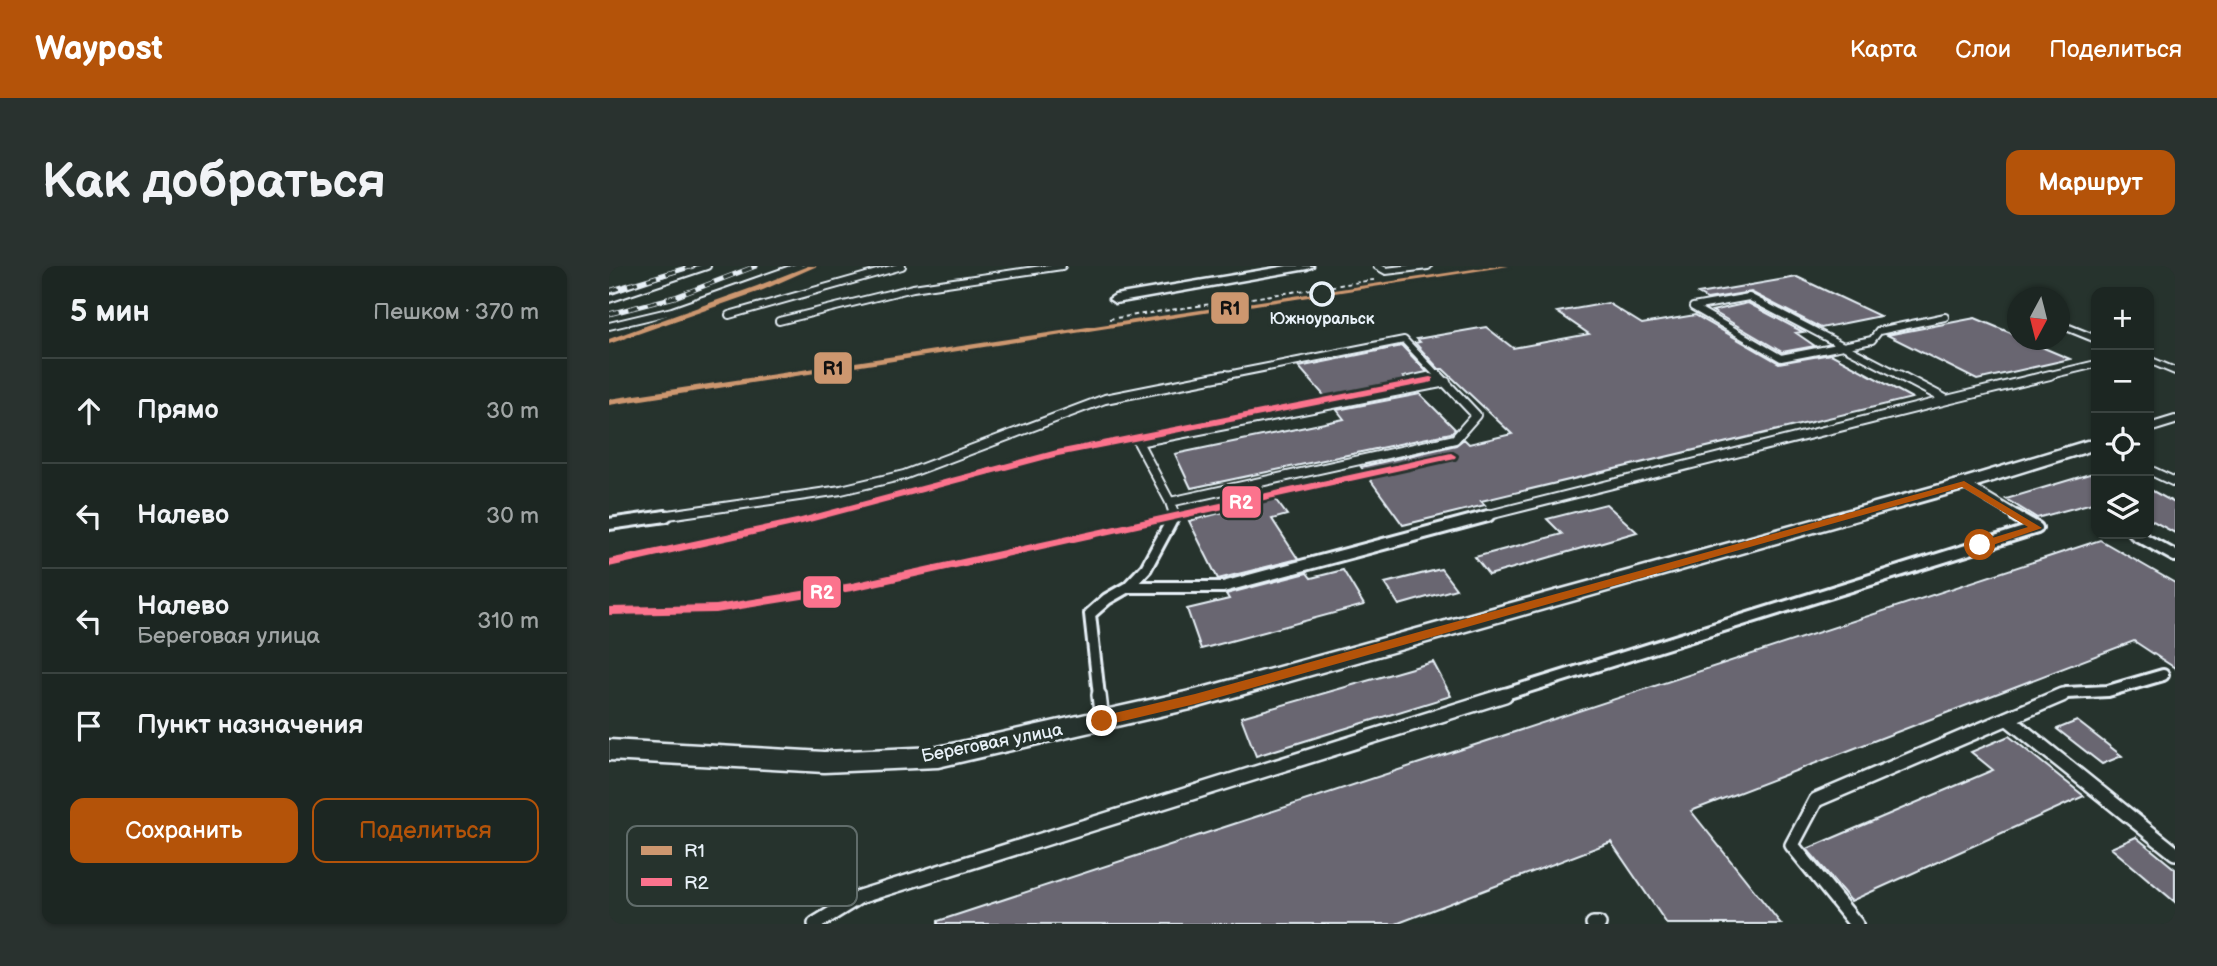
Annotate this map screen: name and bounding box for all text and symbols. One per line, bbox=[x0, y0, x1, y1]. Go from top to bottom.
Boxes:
text: Waypost bbox=[35, 29, 163, 69]
text: Карта bbox=[1850, 35, 1917, 64]
text: Слои bbox=[1955, 35, 2011, 64]
text: Поделиться bbox=[2049, 35, 2182, 64]
button: Маршрут bbox=[2006, 150, 2175, 215]
text: Как добраться bbox=[42, 153, 386, 212]
marker: Южноуральск bbox=[1310, 282, 1334, 306]
north arrow bbox=[2007, 287, 2070, 350]
map controls bbox=[2091, 287, 2154, 539]
button: + bbox=[2091, 287, 2154, 350]
line badge: R1 bbox=[1210, 291, 1250, 325]
text: 5 мин bbox=[70, 294, 150, 330]
text: Пешком · 370 m bbox=[373, 298, 539, 326]
text: R1 bbox=[1219, 298, 1241, 321]
place label: Южноуральск bbox=[1270, 310, 1375, 329]
button: − bbox=[2091, 350, 2154, 413]
line badge: R1 bbox=[813, 351, 853, 385]
text: R1 bbox=[822, 358, 844, 381]
icon: ahead bbox=[70, 392, 108, 430]
text: Прямо bbox=[137, 395, 219, 426]
text: 30 m bbox=[486, 397, 539, 425]
button: locate bbox=[2091, 413, 2154, 476]
button: layers bbox=[2091, 476, 2154, 539]
line badge: R2 bbox=[1221, 485, 1262, 519]
text: R2 bbox=[1229, 492, 1254, 515]
icon: left bbox=[70, 497, 108, 535]
text: Налево bbox=[137, 500, 229, 531]
text: 30 m bbox=[486, 502, 539, 530]
route start bbox=[1964, 529, 1995, 560]
line badge: R2 bbox=[802, 575, 842, 609]
text: R2 bbox=[810, 582, 835, 605]
text: Налево bbox=[137, 591, 229, 622]
icon: left bbox=[70, 602, 108, 640]
text: 310 m bbox=[477, 607, 539, 635]
text: Береговая улица bbox=[137, 622, 320, 650]
route end bbox=[1086, 705, 1117, 736]
icon: arrive bbox=[70, 707, 108, 745]
text: Пункт назначения bbox=[137, 710, 363, 741]
street label: Береговая улица bbox=[920, 719, 1065, 767]
button: Сохранить bbox=[70, 798, 298, 863]
button: Поделиться bbox=[312, 798, 539, 863]
legend bbox=[627, 826, 857, 906]
text: R1 bbox=[684, 840, 705, 863]
text: R2 bbox=[684, 872, 710, 895]

